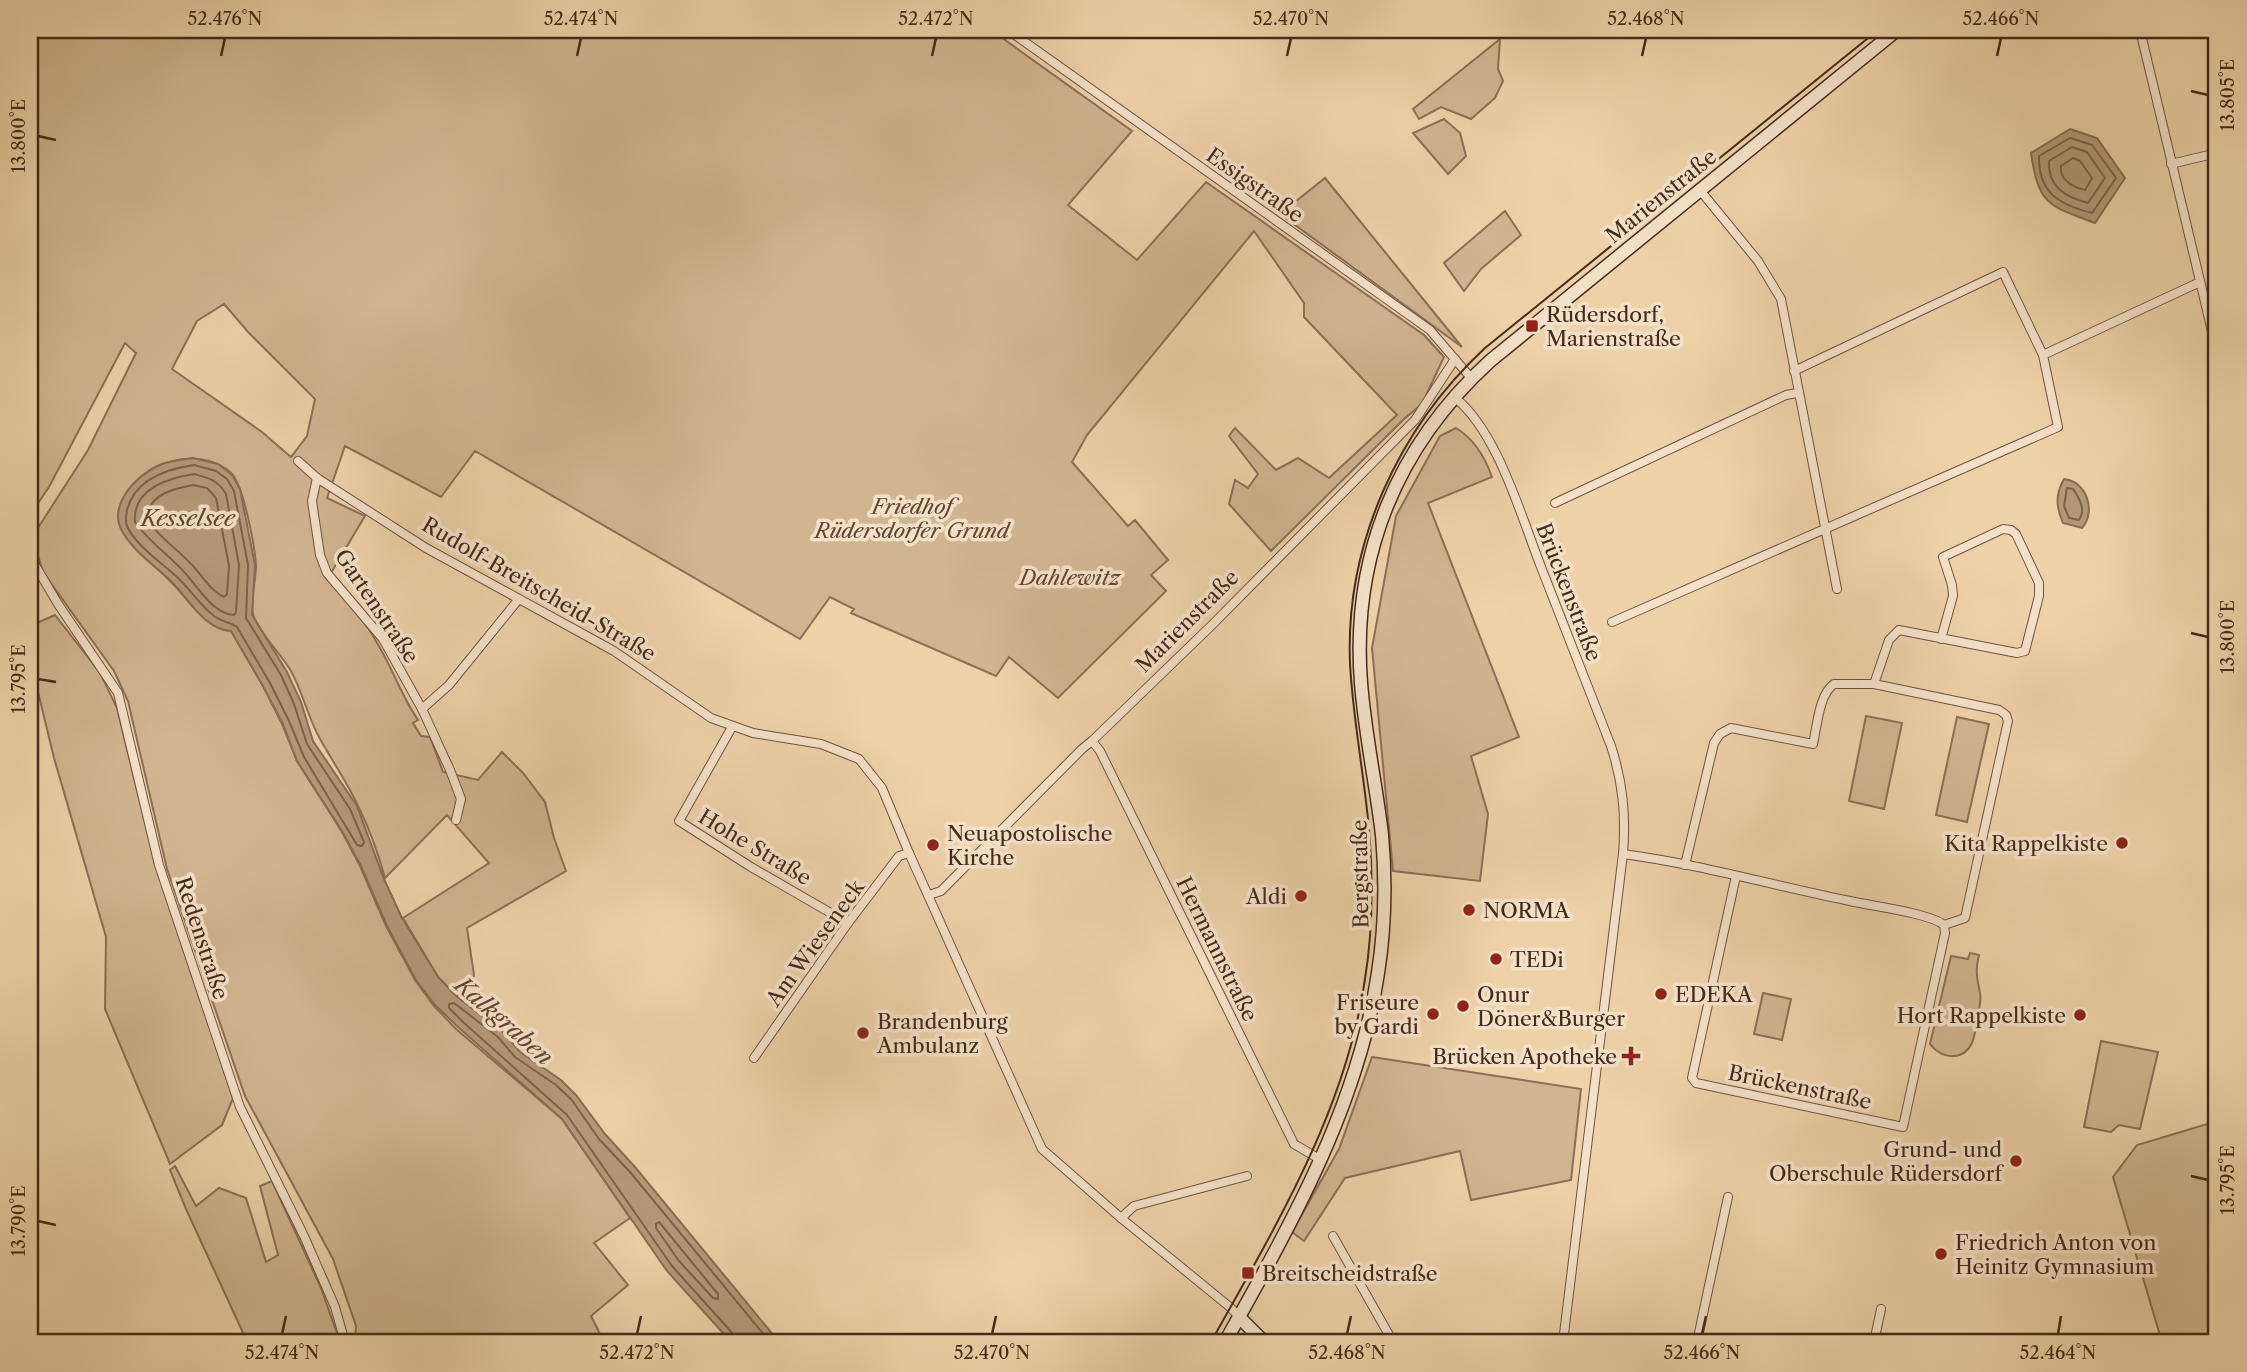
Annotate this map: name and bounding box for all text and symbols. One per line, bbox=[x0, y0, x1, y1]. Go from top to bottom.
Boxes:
text: 52.476°N bbox=[188, 8, 263, 30]
text: 52.474°N bbox=[544, 8, 618, 30]
text: 52.472°N bbox=[898, 8, 974, 30]
text: 52.470°N bbox=[1253, 8, 1329, 30]
text: 52.468°N bbox=[1607, 8, 1685, 30]
text: 52.466°N bbox=[1963, 8, 2040, 30]
text: 13.805°E bbox=[2217, 59, 2239, 131]
text: 13.800°E bbox=[8, 99, 30, 173]
street label: Essigstraße bbox=[1202, 142, 1308, 228]
street label: Marienstraße bbox=[1601, 144, 1721, 248]
place label: Rüdersdorf, Marienstraße bbox=[1546, 302, 1681, 351]
marker: Rüdersdorf, Marienstraße bbox=[1524, 318, 1540, 334]
park label: Friedhof Rüdersdorfer Grund bbox=[813, 494, 1012, 543]
water label: Kesselsee bbox=[139, 504, 236, 532]
street label: Rudolf-Breitscheid-Straße bbox=[418, 512, 660, 666]
street label: Brückenstraße bbox=[1531, 519, 1607, 665]
street label: Gartenstraße bbox=[330, 544, 424, 668]
street label: Marienstraße bbox=[1130, 564, 1244, 678]
park label: Dahlewitz bbox=[1017, 565, 1122, 590]
text: 13.800°E bbox=[2217, 600, 2239, 674]
text: 13.795°E bbox=[8, 644, 30, 714]
street label: Hohe Straße bbox=[694, 804, 816, 890]
street label: Bergstraße bbox=[1347, 819, 1373, 929]
place label: Neuapostolische Kirche bbox=[947, 821, 1112, 870]
place label: Kita Rappelkiste bbox=[1944, 831, 2108, 856]
marker: Kita Rappelkiste bbox=[2114, 835, 2130, 851]
marker: Neuapostolische Kirche bbox=[925, 837, 941, 853]
street label: Hermannstraße bbox=[1171, 873, 1263, 1025]
street label: Redenstraße bbox=[170, 874, 234, 1002]
street label: Am Wieseneck bbox=[760, 874, 870, 1012]
place label: Aldi bbox=[1245, 884, 1287, 909]
marker: Aldi bbox=[1293, 888, 1309, 904]
place label: NORMA bbox=[1483, 898, 1570, 923]
marker: NORMA bbox=[1461, 902, 1477, 918]
place label: TEDi bbox=[1510, 947, 1564, 972]
marker: TEDi bbox=[1488, 951, 1504, 967]
water label: Kalkgraben bbox=[448, 970, 559, 1071]
place label: Onur Döner&Burger bbox=[1477, 982, 1625, 1031]
place label: EDEKA bbox=[1675, 982, 1753, 1007]
marker: EDEKA bbox=[1653, 986, 1669, 1002]
place label: Friseure by Gardi bbox=[1334, 990, 1419, 1039]
marker: Onur Döner&Burger bbox=[1455, 998, 1471, 1014]
place label: Hort Rappelkiste bbox=[1897, 1003, 2066, 1028]
marker: Friseure by Gardi bbox=[1425, 1006, 1441, 1022]
marker: Hort Rappelkiste bbox=[2072, 1007, 2088, 1023]
place label: Brandenburg Ambulanz bbox=[876, 1009, 1009, 1058]
marker: Brandenburg Ambulanz bbox=[855, 1025, 871, 1041]
place label: Brücken Apotheke bbox=[1432, 1044, 1617, 1069]
marker: Brücken Apotheke bbox=[1623, 1048, 1639, 1064]
street label: Brückenstraße bbox=[1726, 1060, 1874, 1114]
place label: Grund- und Oberschule Rüdersdorf bbox=[1769, 1137, 2005, 1186]
text: 13.795°E bbox=[2217, 1145, 2239, 1215]
marker: Grund- und Oberschule Rüdersdorf bbox=[2008, 1153, 2024, 1169]
text: 13.790°E bbox=[8, 1185, 30, 1257]
place label: Friedrich Anton von Heinitz Gymnasium bbox=[1955, 1230, 2156, 1279]
marker: Friedrich Anton von Heinitz Gymnasium bbox=[1933, 1246, 1949, 1262]
place label: Breitscheidstraße bbox=[1262, 1261, 1438, 1286]
marker: Breitscheidstraße bbox=[1240, 1265, 1256, 1281]
text: 52.474°N bbox=[245, 1342, 319, 1364]
text: 52.472°N bbox=[599, 1342, 675, 1364]
text: 52.470°N bbox=[954, 1342, 1030, 1364]
text: 52.468°N bbox=[1308, 1342, 1386, 1364]
text: 52.466°N bbox=[1664, 1342, 1741, 1364]
text: 52.464°N bbox=[2020, 1342, 2097, 1364]

